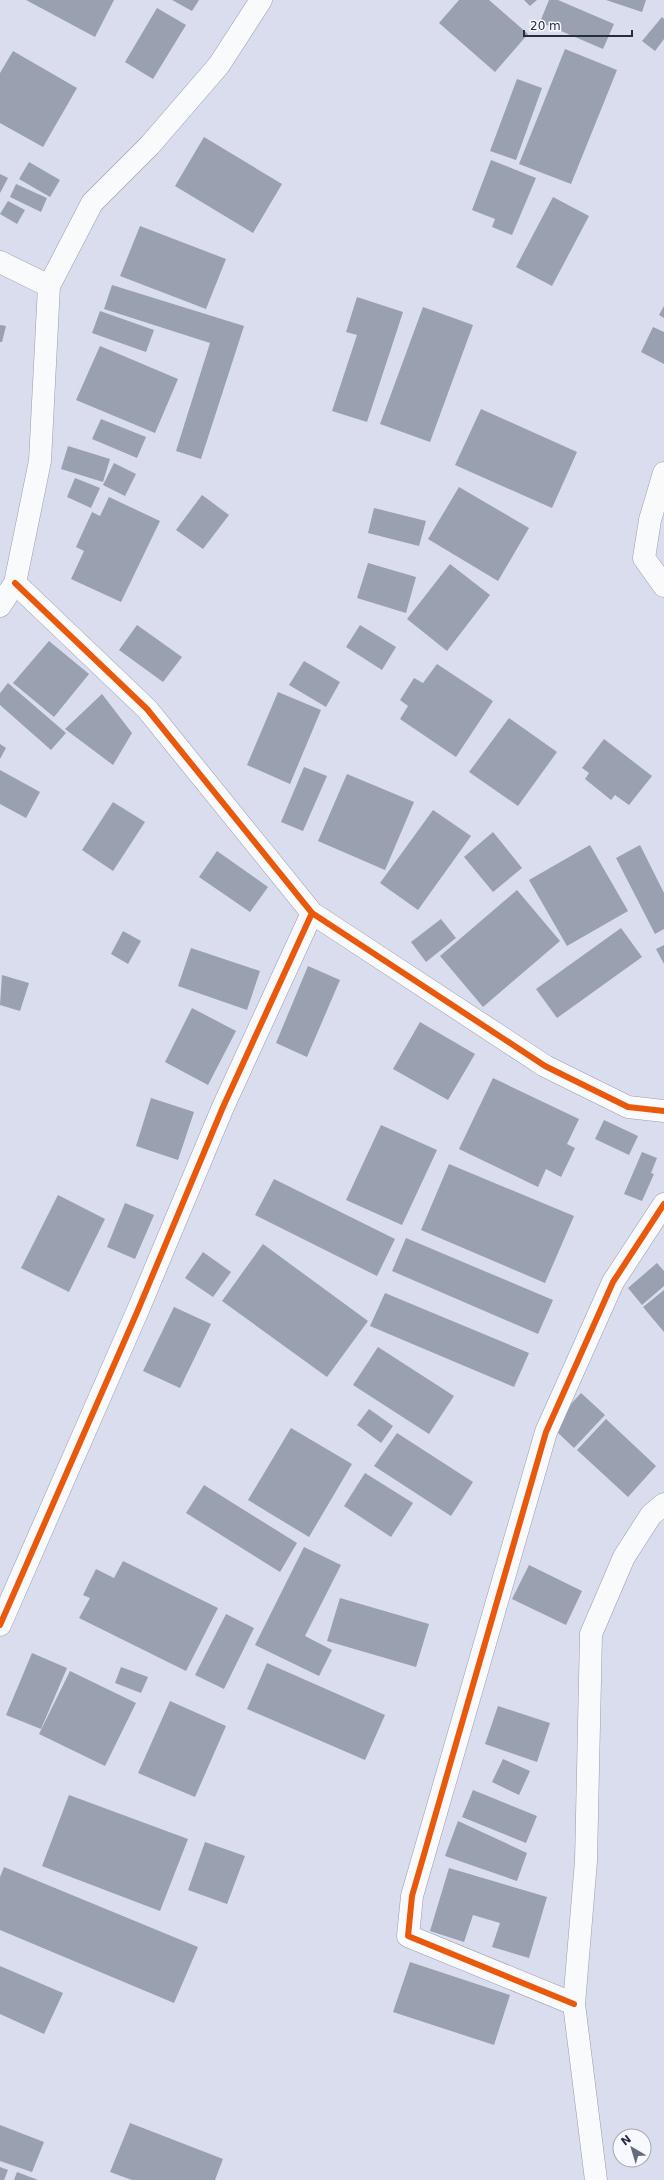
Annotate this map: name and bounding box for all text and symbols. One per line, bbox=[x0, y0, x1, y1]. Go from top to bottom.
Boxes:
scale bar bbox=[524, 12, 632, 38]
text: 20 m bbox=[530, 19, 561, 33]
north arrow bbox=[612, 2128, 652, 2168]
text: N bbox=[619, 2133, 634, 2148]

